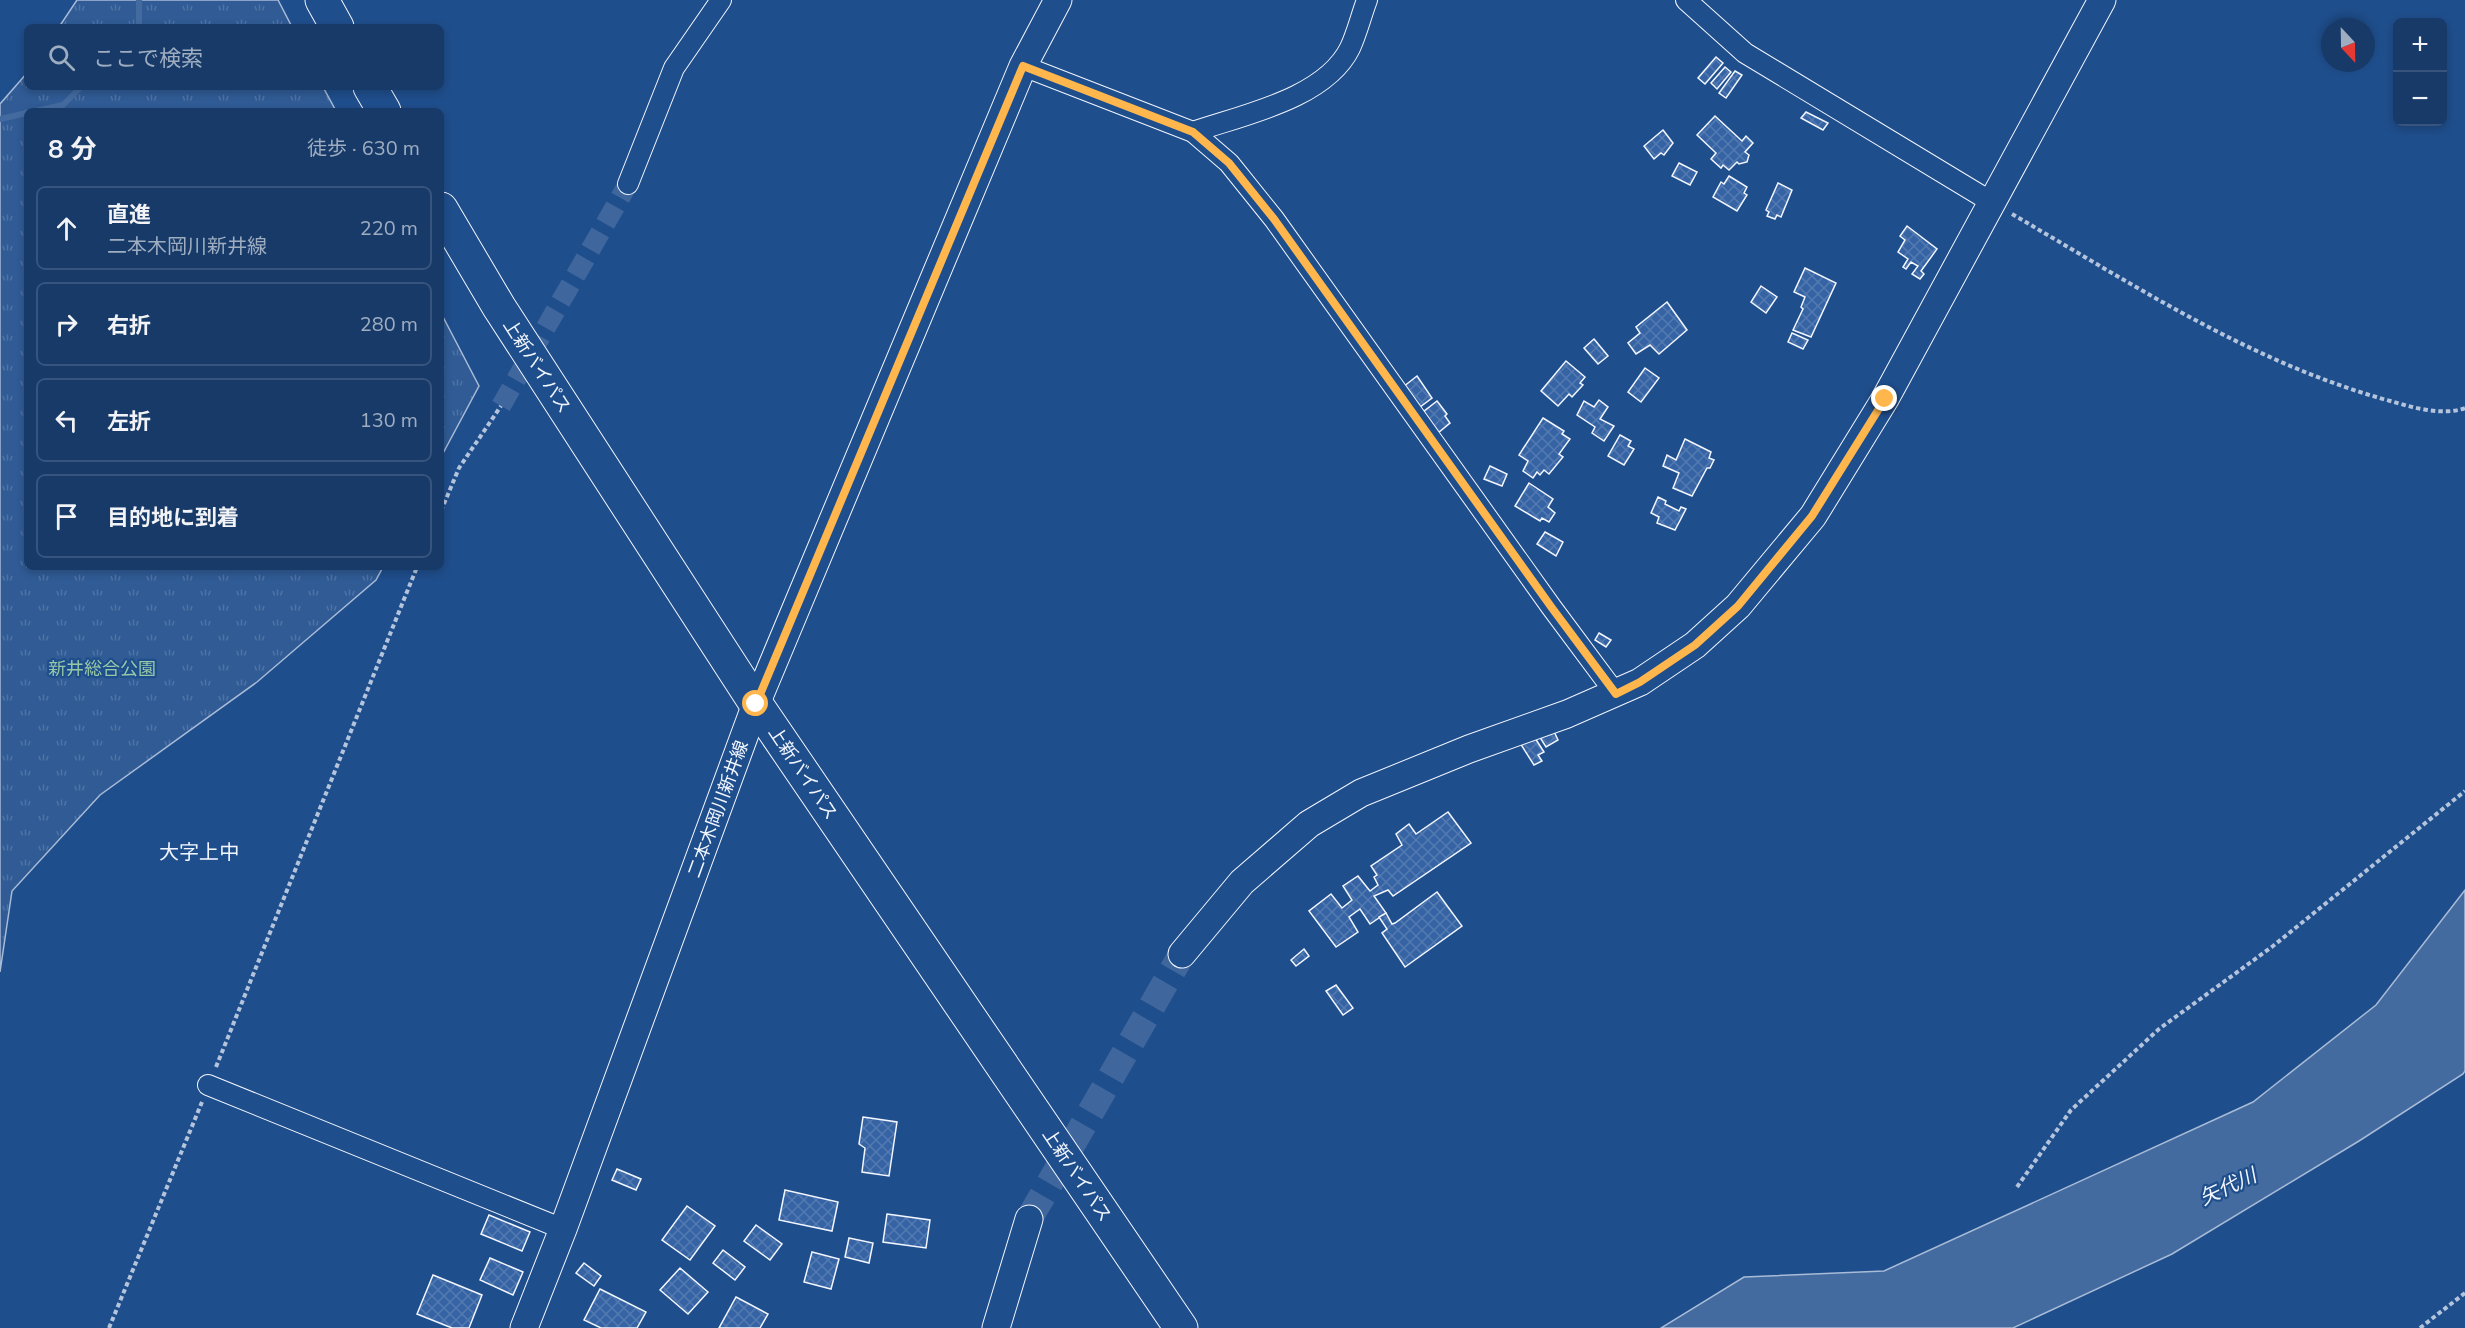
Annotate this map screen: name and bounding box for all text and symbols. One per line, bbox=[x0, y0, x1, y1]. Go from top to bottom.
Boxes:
north arrow bbox=[2321, 18, 2375, 72]
map controls bbox=[2393, 18, 2447, 126]
button: + bbox=[2393, 18, 2447, 72]
search box bbox=[24, 24, 444, 90]
icon: search bbox=[45, 41, 78, 74]
text: ここで検索 bbox=[93, 44, 203, 74]
button: − bbox=[2393, 72, 2447, 126]
text: 8 分 bbox=[48, 132, 97, 167]
text: 徒歩 · 630 m bbox=[307, 135, 420, 162]
text: 直進 bbox=[107, 200, 151, 230]
icon: ahead bbox=[50, 212, 83, 245]
text: 220 m bbox=[360, 215, 418, 242]
text: 二本木岡川新井線 bbox=[107, 233, 267, 260]
icon: right bbox=[50, 308, 83, 341]
text: 右折 bbox=[107, 311, 151, 341]
text: 280 m bbox=[360, 311, 418, 338]
street label: 上新バイパス bbox=[498, 314, 576, 418]
route end bbox=[1871, 385, 1897, 411]
icon: left bbox=[50, 404, 83, 437]
text: 左折 bbox=[107, 407, 151, 437]
text: 130 m bbox=[360, 407, 418, 434]
icon: arrive bbox=[50, 500, 83, 533]
text: 目的地に到着 bbox=[107, 503, 239, 533]
park label: 新井総合公園 bbox=[48, 657, 156, 681]
route start bbox=[742, 690, 768, 716]
street label: 上新バイパス bbox=[763, 722, 843, 824]
street label: 二本木岡川新井線 bbox=[682, 737, 754, 881]
district label: 大字上中 bbox=[159, 839, 239, 866]
street label: 上新バイパス bbox=[1037, 1124, 1117, 1226]
water label: 矢代川 bbox=[2195, 1161, 2263, 1212]

